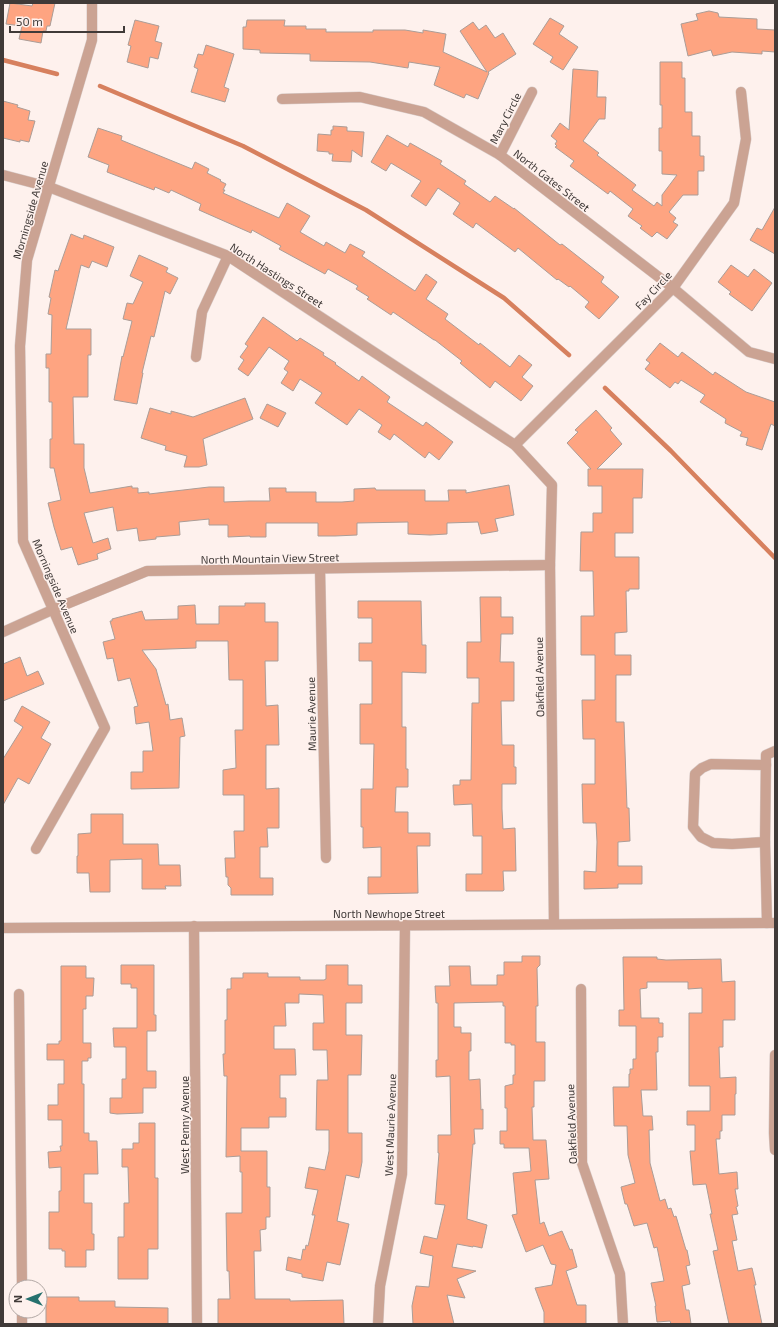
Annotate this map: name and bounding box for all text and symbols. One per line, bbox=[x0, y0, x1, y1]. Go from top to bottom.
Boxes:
scale bar bbox=[10, 8, 124, 34]
text: 50 m bbox=[16, 14, 43, 28]
street label: Mary Circle bbox=[487, 90, 524, 146]
street label: North Gates Street bbox=[511, 146, 593, 214]
street label: Morningside Avenue bbox=[10, 159, 50, 261]
street label: North Hastings Street bbox=[228, 240, 326, 310]
street label: Fay Circle bbox=[632, 268, 674, 312]
street label: Morningside Avenue bbox=[30, 537, 82, 635]
street label: North Mountain View Street bbox=[201, 550, 339, 566]
street label: Oakfield Avenue bbox=[532, 637, 546, 717]
street label: Maurie Avenue bbox=[304, 677, 318, 751]
street label: North Newhope Street bbox=[333, 907, 445, 920]
street label: West Maurie Avenue bbox=[382, 1074, 398, 1176]
street label: West Penny Avenue bbox=[178, 1076, 191, 1174]
street label: Oakfield Avenue bbox=[563, 1084, 579, 1164]
north arrow bbox=[8, 1279, 48, 1319]
text: N bbox=[11, 1295, 24, 1303]

